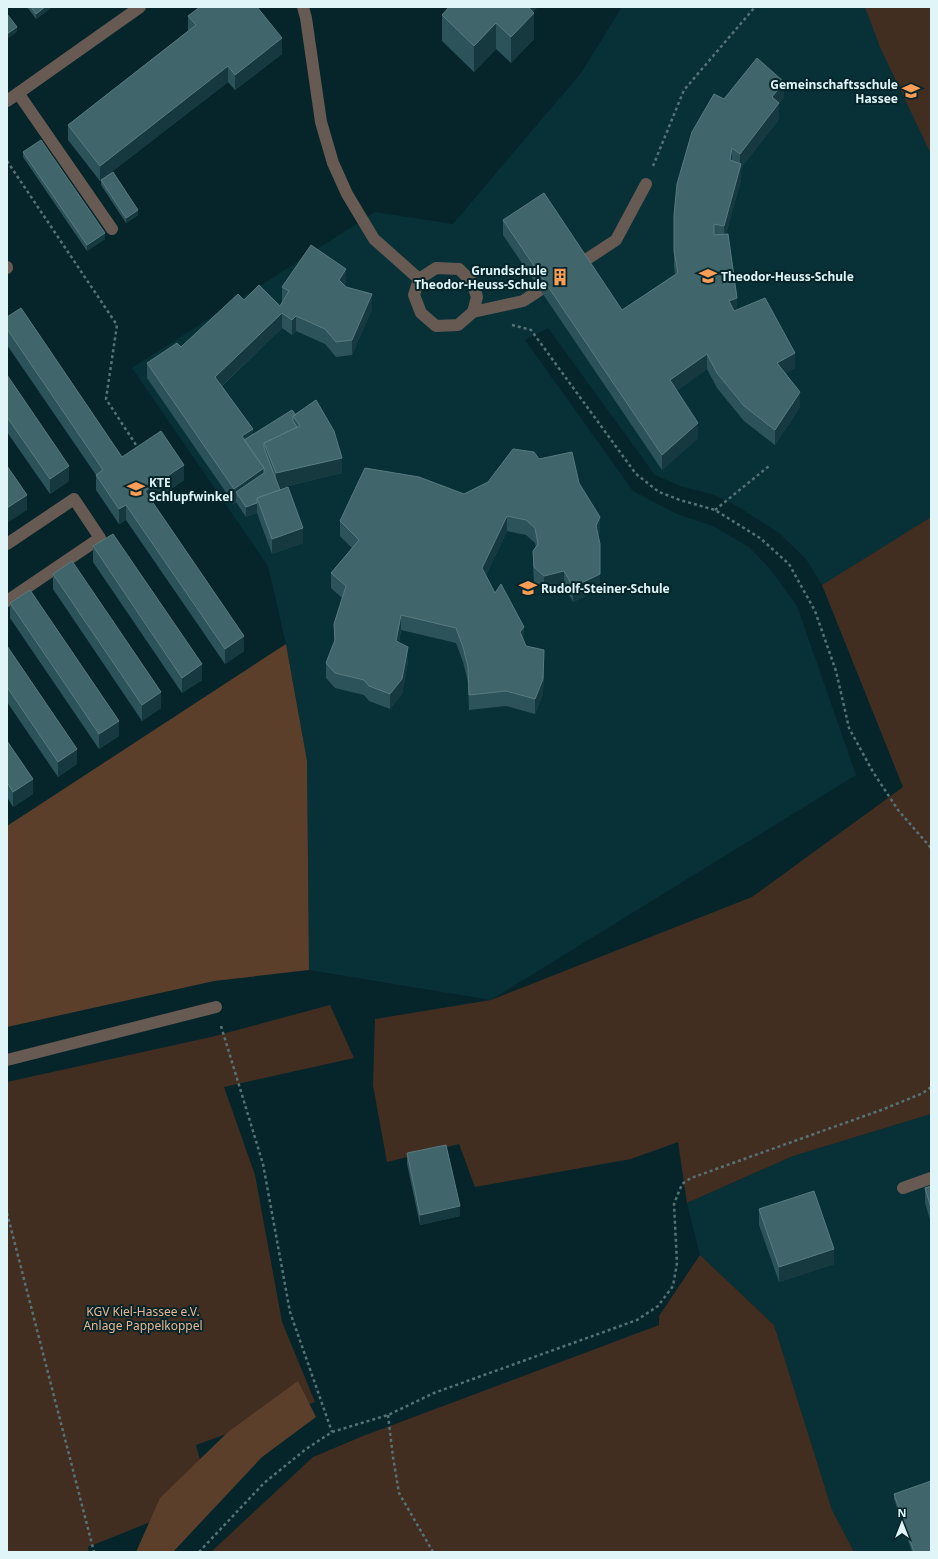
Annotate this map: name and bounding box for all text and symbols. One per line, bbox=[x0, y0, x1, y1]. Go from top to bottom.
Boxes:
place label: Gemeinschaftsschule Hassee bbox=[770, 76, 898, 107]
school or university icon: Gemeinschaftsschule Hassee bbox=[901, 81, 921, 101]
place label: Grundschule Theodor-Heuss-Schule bbox=[414, 262, 547, 293]
school or university icon: Theodor-Heuss-Schule bbox=[698, 266, 718, 286]
building icon: Grundschule Theodor-Heuss-Schule bbox=[550, 267, 570, 287]
place label: Theodor-Heuss-Schule bbox=[721, 268, 854, 285]
place label: KTE Schlupfwinkel bbox=[149, 474, 233, 505]
school or university icon: KTE Schlupfwinkel bbox=[126, 479, 146, 499]
school or university icon: Rudolf-Steiner-Schule bbox=[518, 578, 538, 598]
place label: Rudolf-Steiner-Schule bbox=[541, 580, 670, 597]
park label: KGV Kiel-Hassee e.V. Anlage Pappelkoppel bbox=[83, 1303, 203, 1334]
north arrow bbox=[882, 1503, 922, 1543]
text: N bbox=[898, 1505, 906, 1520]

